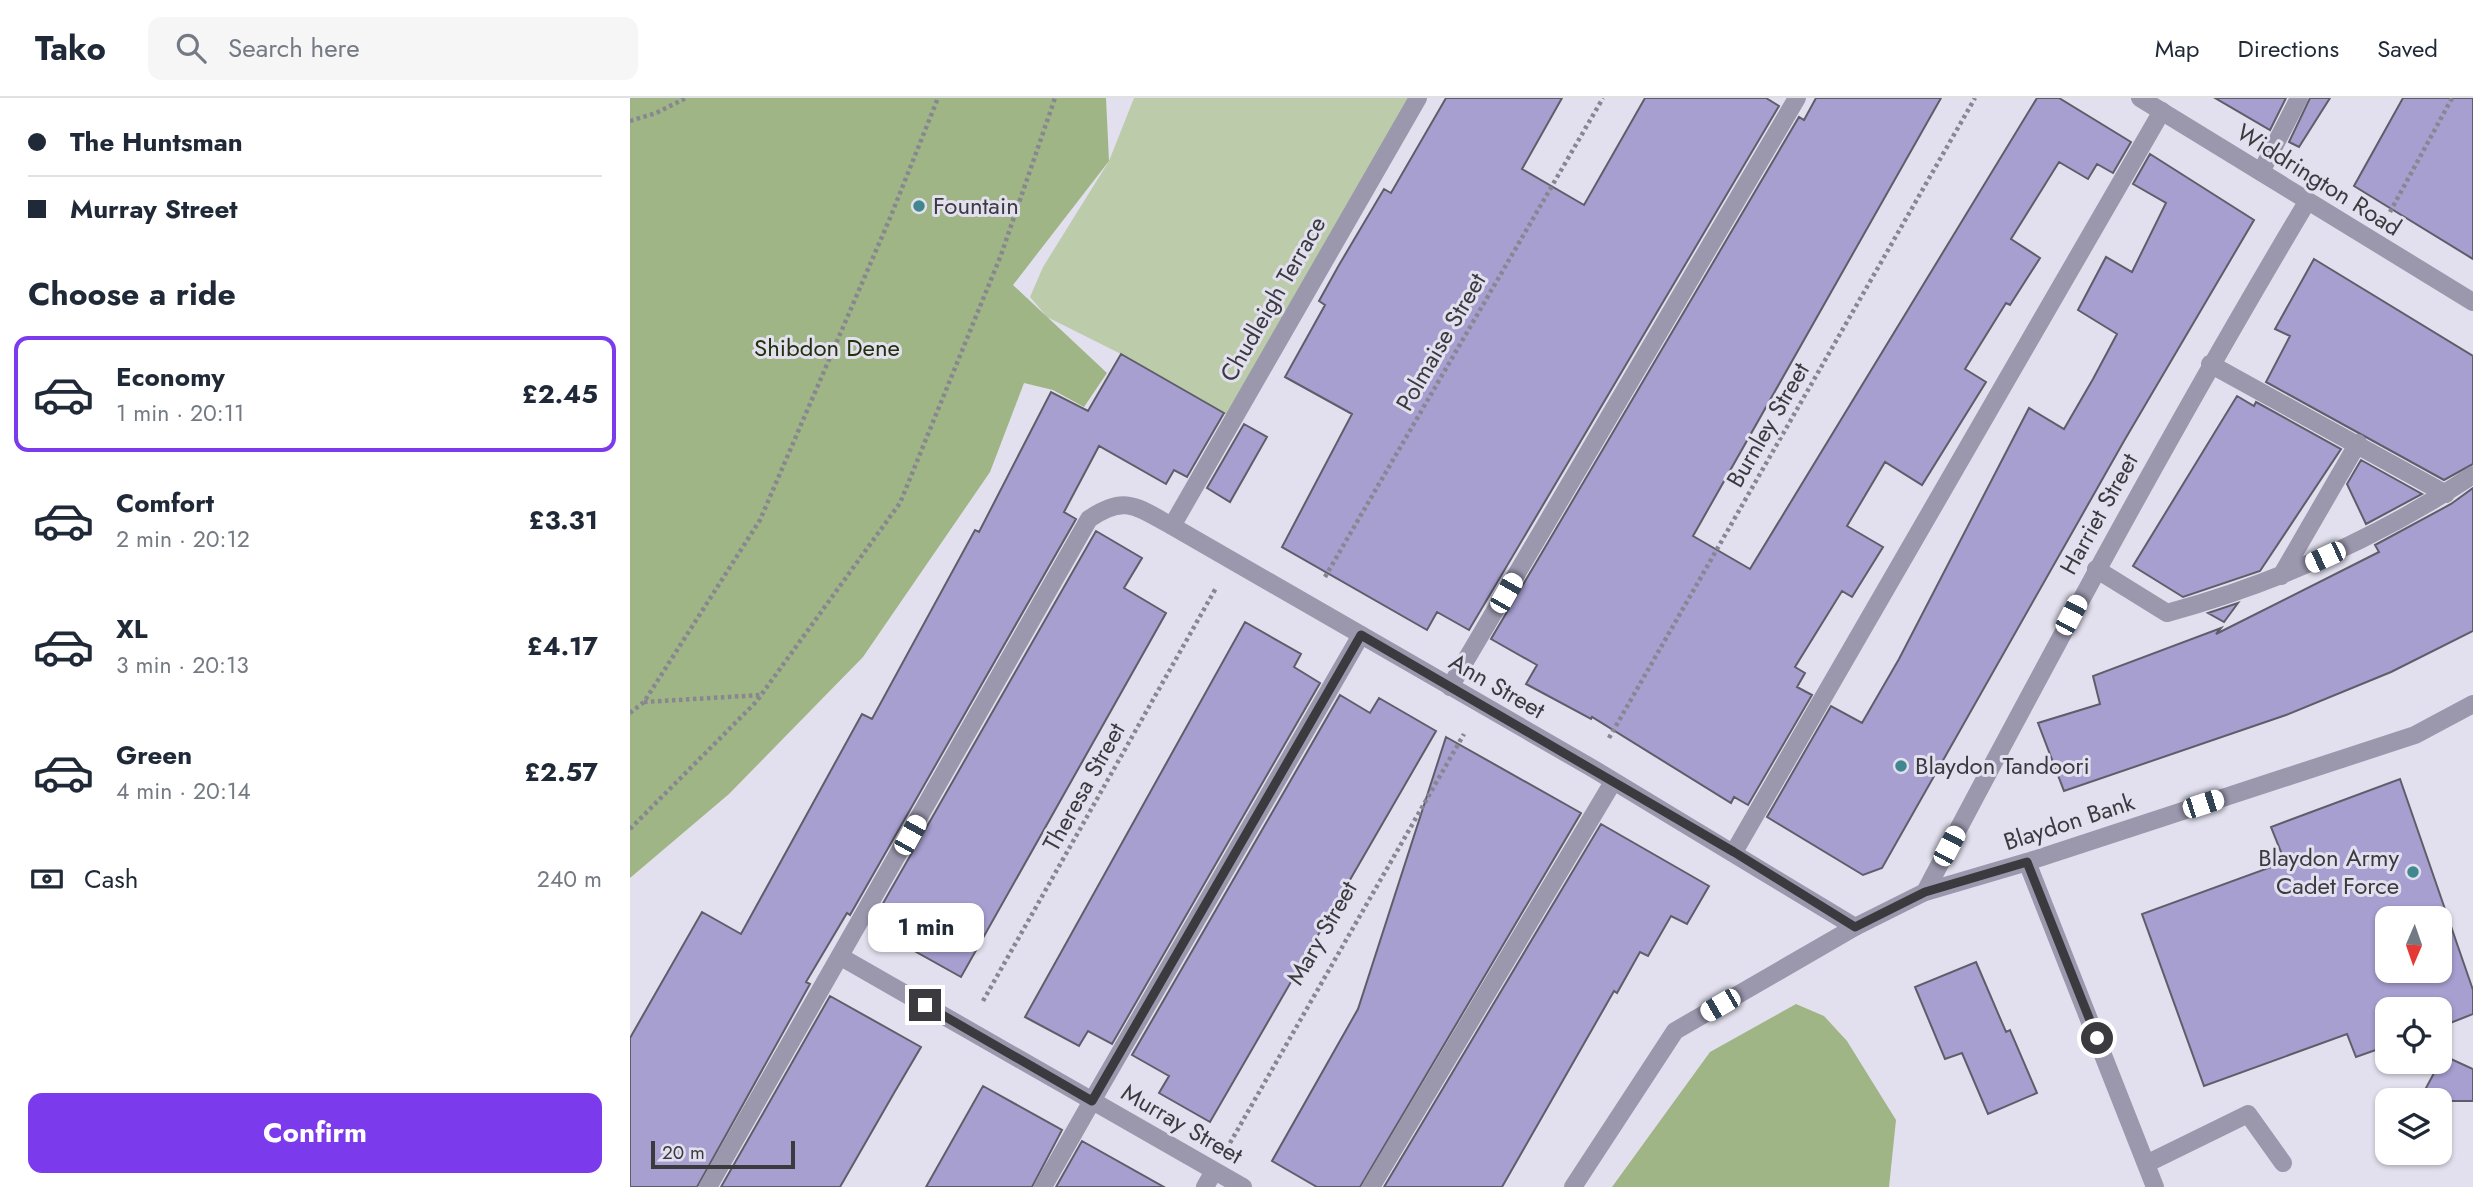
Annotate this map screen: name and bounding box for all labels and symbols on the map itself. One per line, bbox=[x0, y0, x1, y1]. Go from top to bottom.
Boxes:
street label: Widdrington Road bbox=[2230, 115, 2408, 244]
place label: Fountain bbox=[933, 188, 1019, 223]
marker: Fountain bbox=[911, 198, 927, 214]
street label: Chudleigh Terrace bbox=[1211, 210, 1334, 388]
street label: Polmaise Street bbox=[1387, 266, 1494, 417]
park label: Shibdon Dene bbox=[754, 330, 900, 365]
street label: Burnley Street bbox=[1718, 355, 1818, 494]
street label: Harriet Street bbox=[2051, 446, 2146, 581]
car bbox=[2302, 539, 2349, 575]
car bbox=[1487, 570, 1526, 616]
car bbox=[2052, 592, 2091, 638]
street label: Ann Street bbox=[1443, 644, 1552, 727]
street label: Theresa Street bbox=[1034, 716, 1133, 857]
place label: Blaydon Tandoori bbox=[1915, 748, 2090, 783]
marker: Blaydon Tandoori bbox=[1893, 758, 1909, 774]
street label: Blaydon Bank bbox=[1999, 784, 2139, 859]
car bbox=[2180, 788, 2227, 820]
car bbox=[891, 812, 930, 858]
car bbox=[1930, 823, 1969, 869]
place label: Blaydon Army Cadet Force bbox=[2258, 840, 2399, 903]
marker: Blaydon Army Cadet Force bbox=[2405, 864, 2421, 880]
street label: Mary Street bbox=[1278, 874, 1366, 991]
callout: 1 min bbox=[867, 904, 983, 953]
north arrow bbox=[2375, 906, 2452, 984]
car bbox=[1697, 985, 1744, 1025]
route end bbox=[909, 989, 941, 1021]
route start bbox=[2081, 1022, 2113, 1054]
street label: Murray Street bbox=[1115, 1075, 1250, 1173]
scale bar bbox=[651, 1138, 794, 1170]

